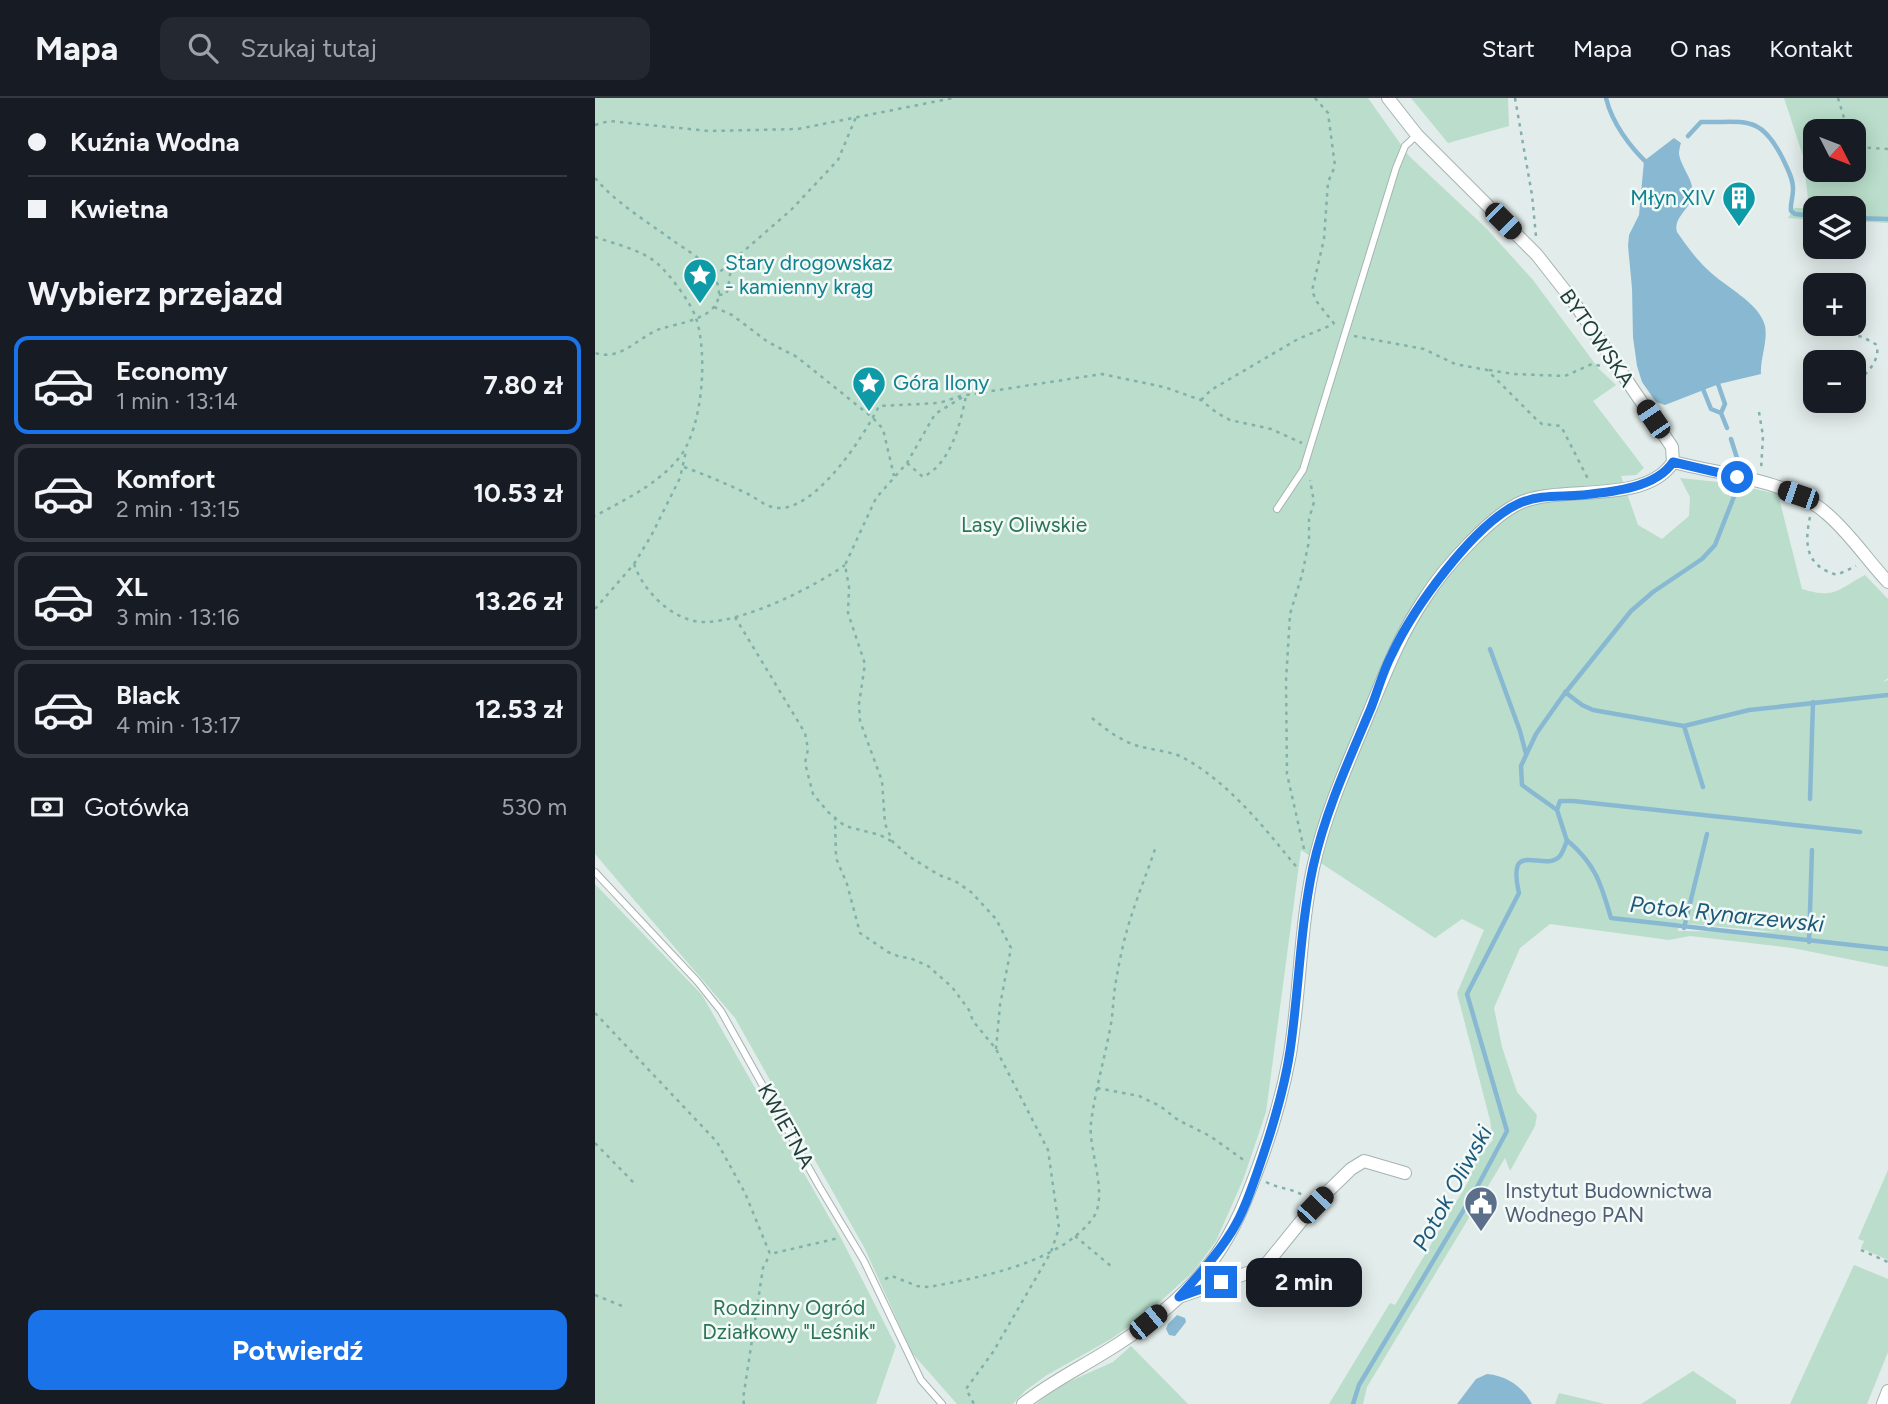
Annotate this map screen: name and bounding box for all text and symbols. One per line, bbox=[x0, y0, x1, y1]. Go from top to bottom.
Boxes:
search box bbox=[160, 17, 650, 80]
text: Mapa bbox=[35, 29, 118, 68]
icon: search bbox=[184, 29, 222, 67]
text: Szukaj tutaj bbox=[240, 32, 377, 64]
text: Start bbox=[1482, 34, 1535, 63]
text: Mapa bbox=[1573, 34, 1632, 63]
text: O nas bbox=[1670, 34, 1731, 63]
text: Kontakt bbox=[1769, 34, 1853, 63]
north arrow bbox=[1803, 119, 1865, 182]
map controls bbox=[1803, 119, 1866, 413]
text: Kuźnia Wodna bbox=[70, 126, 240, 158]
building icon: Młyn XIV bbox=[1720, 179, 1758, 228]
place label: Młyn XIV bbox=[1630, 185, 1715, 210]
text: Kwietna bbox=[70, 193, 169, 225]
button: layers bbox=[1803, 196, 1866, 259]
car bbox=[1481, 199, 1526, 243]
place label: Stary drogowskaz - kamienny krąg bbox=[725, 250, 893, 299]
place icon: Stary drogowskaz - kamienny krąg bbox=[681, 256, 719, 305]
button: + bbox=[1803, 273, 1866, 336]
text: Wybierz przejazd bbox=[28, 275, 283, 313]
street label: BYTOWSKA bbox=[1555, 284, 1640, 391]
button: − bbox=[1803, 350, 1866, 413]
icon: car bbox=[32, 354, 95, 417]
text: Economy bbox=[116, 355, 228, 387]
place icon: Góra Ilony bbox=[850, 364, 888, 413]
text: 7.80 zł bbox=[483, 369, 563, 401]
place label: Góra Ilony bbox=[893, 370, 989, 395]
text: 1 min · 13:14 bbox=[116, 387, 238, 415]
car bbox=[1633, 396, 1674, 442]
route start bbox=[1721, 461, 1753, 493]
icon: car bbox=[32, 462, 95, 525]
text: Komfort bbox=[116, 463, 216, 495]
text: 10.53 zł bbox=[473, 477, 563, 509]
car bbox=[1775, 478, 1822, 512]
text: 2 min · 13:15 bbox=[116, 495, 240, 523]
park label: Lasy Oliwskie bbox=[961, 512, 1087, 537]
icon: car bbox=[32, 570, 95, 633]
text: XL bbox=[116, 571, 148, 603]
text: 13.26 zł bbox=[475, 585, 563, 617]
text: 3 min · 13:16 bbox=[116, 603, 240, 631]
icon: car bbox=[32, 678, 95, 741]
text: Black bbox=[116, 679, 180, 711]
text: 12.53 zł bbox=[475, 693, 563, 725]
text: 4 min · 13:17 bbox=[116, 711, 241, 739]
icon: cash bbox=[28, 788, 66, 826]
text: Gotówka bbox=[84, 791, 189, 823]
text: 530 m bbox=[501, 793, 567, 821]
water label: Potok Rynarzewski bbox=[1628, 890, 1826, 938]
street label: KWIETNA bbox=[753, 1079, 820, 1173]
water label: Potok Oliwski bbox=[1406, 1120, 1498, 1256]
place label: Instytut Budownictwa Wodnego PAN bbox=[1505, 1178, 1712, 1227]
car bbox=[1293, 1183, 1338, 1227]
public building icon: Instytut Budownictwa Wodnego PAN bbox=[1462, 1184, 1500, 1233]
callout: 2 min bbox=[1245, 1258, 1361, 1306]
route end bbox=[1205, 1266, 1237, 1298]
text: 2 min bbox=[1275, 1268, 1333, 1296]
park label: Rodzinny Ogród Działkowy "Leśnik" bbox=[702, 1295, 876, 1344]
car bbox=[1126, 1301, 1171, 1343]
button: Potwierdź bbox=[28, 1310, 567, 1390]

